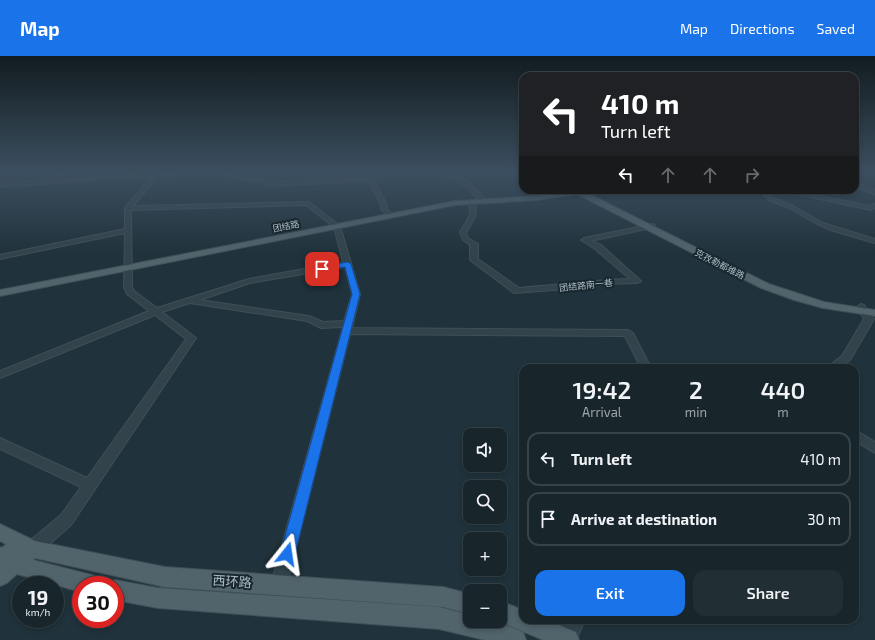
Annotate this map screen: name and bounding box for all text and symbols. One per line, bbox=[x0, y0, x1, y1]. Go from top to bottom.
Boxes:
text: Map bbox=[20, 17, 60, 40]
text: Map bbox=[680, 20, 708, 37]
text: Directions bbox=[730, 20, 795, 37]
text: Saved bbox=[817, 20, 855, 37]
text: 410 m bbox=[601, 86, 679, 120]
icon: left bbox=[535, 88, 587, 140]
text: Turn left bbox=[601, 120, 671, 142]
icon: left bbox=[615, 164, 637, 186]
icon: ahead bbox=[657, 164, 679, 186]
icon: ahead bbox=[699, 164, 721, 186]
icon: right bbox=[741, 164, 763, 186]
street label: 团结路 bbox=[272, 218, 300, 234]
street label: 克孜勒都维路 bbox=[693, 247, 747, 281]
pin bbox=[305, 252, 339, 286]
icon: arrive bbox=[311, 258, 333, 280]
street label: 团结路南一巷 bbox=[559, 277, 613, 293]
text: 19:42 bbox=[573, 375, 631, 404]
text: 2 bbox=[689, 375, 703, 404]
text: 440 bbox=[760, 375, 805, 404]
text: Arrival bbox=[582, 404, 622, 420]
text: min bbox=[685, 404, 707, 420]
text: m bbox=[777, 404, 789, 420]
map controls bbox=[463, 428, 507, 628]
button: sound bbox=[463, 428, 507, 472]
icon: left bbox=[537, 448, 559, 470]
text: Turn left bbox=[571, 450, 632, 468]
text: 410 m bbox=[800, 450, 841, 468]
button: search bbox=[463, 480, 507, 524]
icon: arrive bbox=[537, 508, 559, 530]
text: Arrive at destination bbox=[571, 510, 717, 528]
text: 30 m bbox=[807, 510, 841, 528]
button: + bbox=[463, 532, 507, 576]
position arrow bbox=[266, 533, 308, 575]
button: Exit bbox=[535, 570, 685, 616]
button: Share bbox=[693, 570, 843, 616]
street label: 西环路 bbox=[212, 572, 252, 590]
speed limit sign: 30 bbox=[72, 576, 124, 628]
button: − bbox=[463, 584, 507, 628]
text: 19 bbox=[28, 585, 48, 609]
text: km/h bbox=[26, 606, 50, 618]

